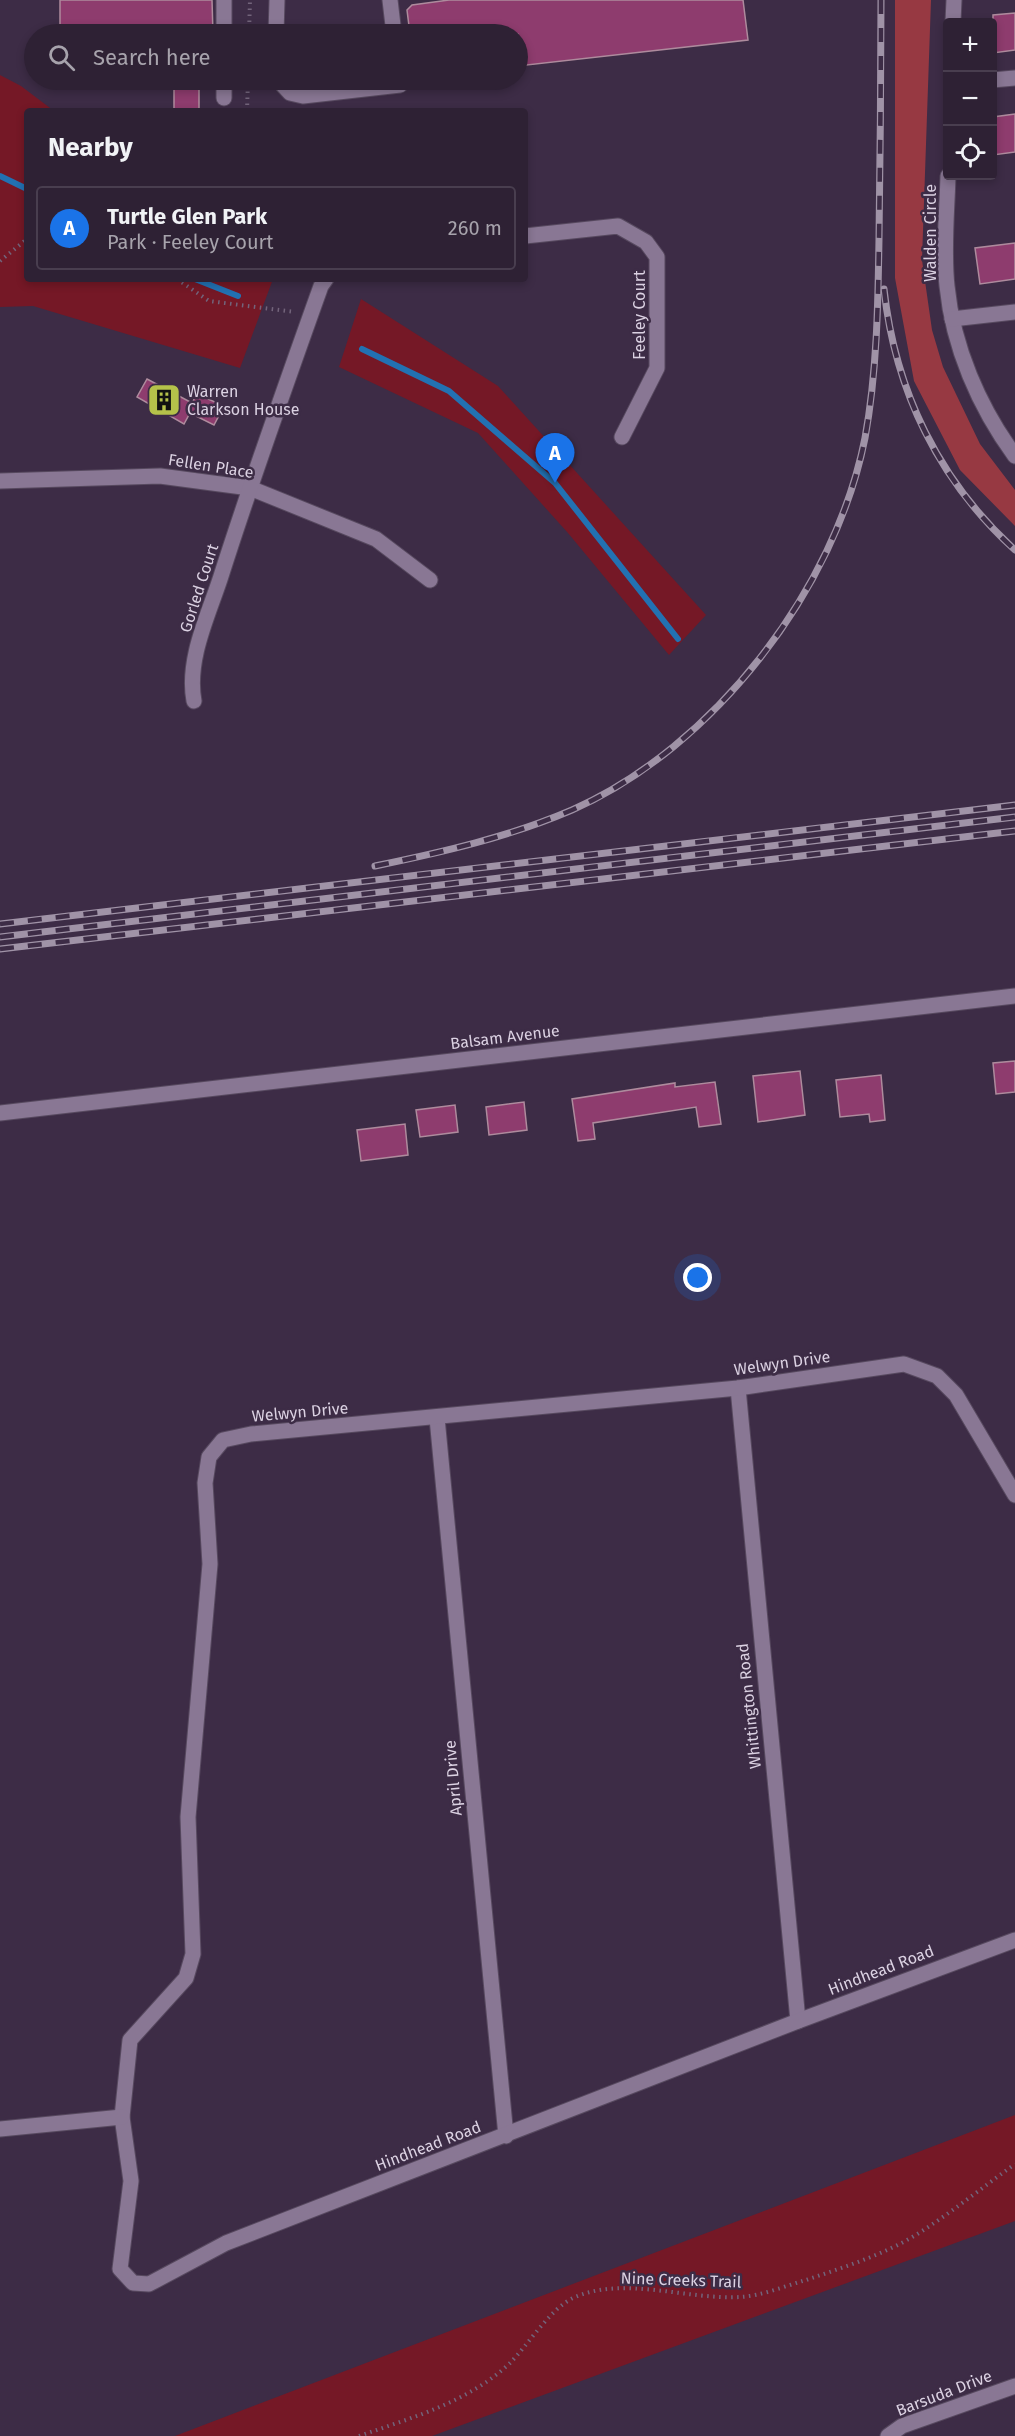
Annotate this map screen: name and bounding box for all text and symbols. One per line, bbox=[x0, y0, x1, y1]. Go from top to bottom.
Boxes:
map controls bbox=[943, 18, 997, 180]
button: + bbox=[943, 18, 997, 72]
search box bbox=[24, 24, 528, 90]
icon: search bbox=[45, 41, 78, 74]
text: Search here bbox=[93, 44, 211, 71]
button: − bbox=[943, 72, 997, 126]
button: locate bbox=[943, 126, 997, 180]
text: Nearby bbox=[48, 132, 133, 163]
street label: Walden Circle bbox=[921, 184, 940, 282]
text: Turtle Glen Park bbox=[107, 203, 267, 230]
text: A bbox=[64, 216, 75, 240]
text: 260 m bbox=[448, 216, 502, 240]
text: Park · Feeley Court bbox=[107, 230, 273, 254]
street label: Feeley Court bbox=[630, 270, 649, 360]
building icon: Warren Clarkson House bbox=[146, 382, 182, 418]
place label: Warren Clarkson House bbox=[187, 382, 300, 419]
pin: A bbox=[536, 434, 574, 483]
street label: Fellen Place bbox=[167, 450, 255, 482]
street label: Gorled Court bbox=[176, 541, 222, 635]
street label: Balsam Avenue bbox=[449, 1021, 561, 1053]
your location bbox=[683, 1263, 712, 1292]
street label: Welwyn Drive bbox=[733, 1347, 831, 1379]
street label: Welwyn Drive bbox=[251, 1398, 349, 1426]
street label: Whittington Road bbox=[733, 1642, 765, 1770]
street label: April Drive bbox=[440, 1739, 466, 1817]
street label: Hindhead Road bbox=[825, 1941, 937, 1999]
street label: Hindhead Road bbox=[372, 2117, 484, 2175]
street label: Nine Creeks Trail bbox=[620, 2268, 742, 2292]
street label: Barsuda Drive bbox=[893, 2366, 995, 2420]

